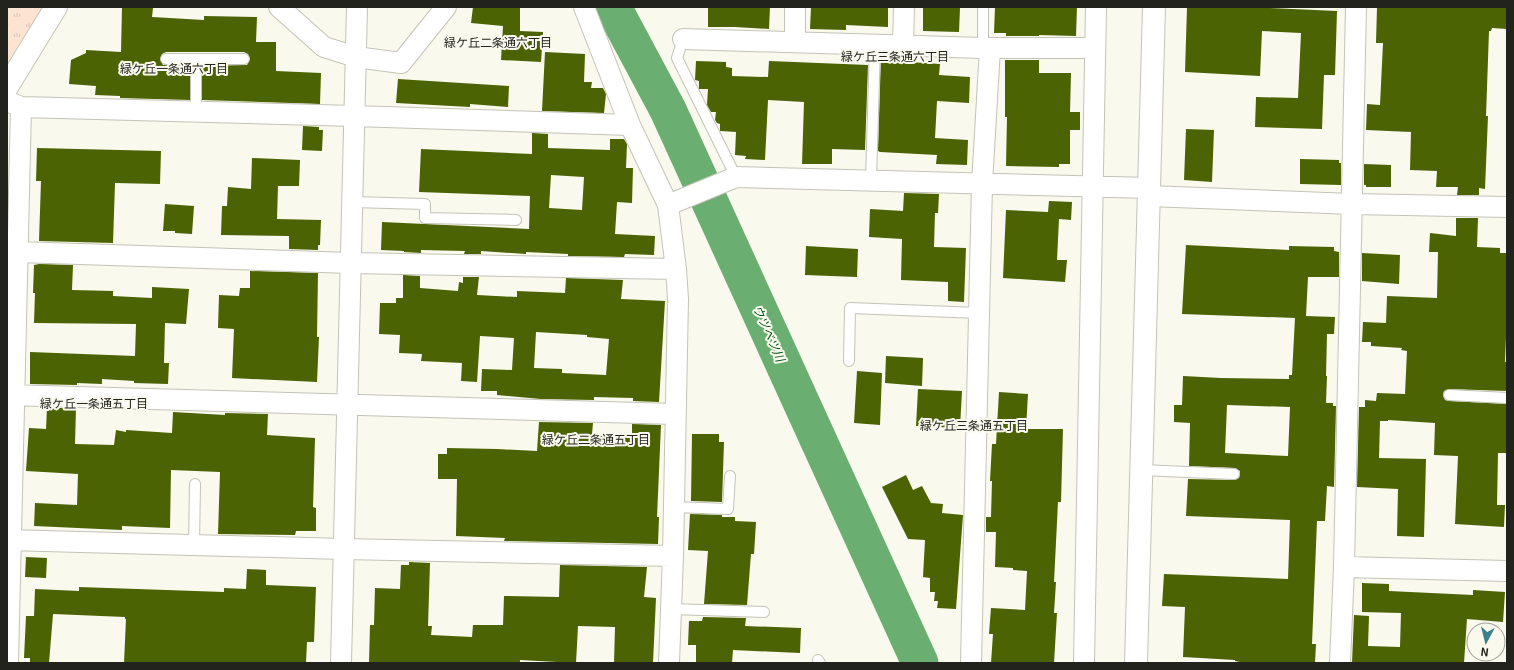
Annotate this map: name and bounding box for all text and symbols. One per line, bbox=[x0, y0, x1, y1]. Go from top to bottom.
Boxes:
district label: 緑ケ丘二条通六丁目 bbox=[444, 33, 552, 50]
district label: 緑ケ丘三条通六丁目 bbox=[841, 47, 949, 64]
district label: 緑ケ丘一条通六丁目 bbox=[120, 59, 228, 76]
water label: ウツベツ川 bbox=[750, 302, 791, 366]
district label: 緑ケ丘一条通五丁目 bbox=[40, 394, 148, 411]
district label: 緑ケ丘三条通五丁目 bbox=[920, 416, 1028, 433]
district label: 緑ケ丘二条通五丁目 bbox=[542, 430, 650, 447]
north arrow bbox=[1466, 622, 1506, 662]
text: N bbox=[1480, 644, 1490, 661]

